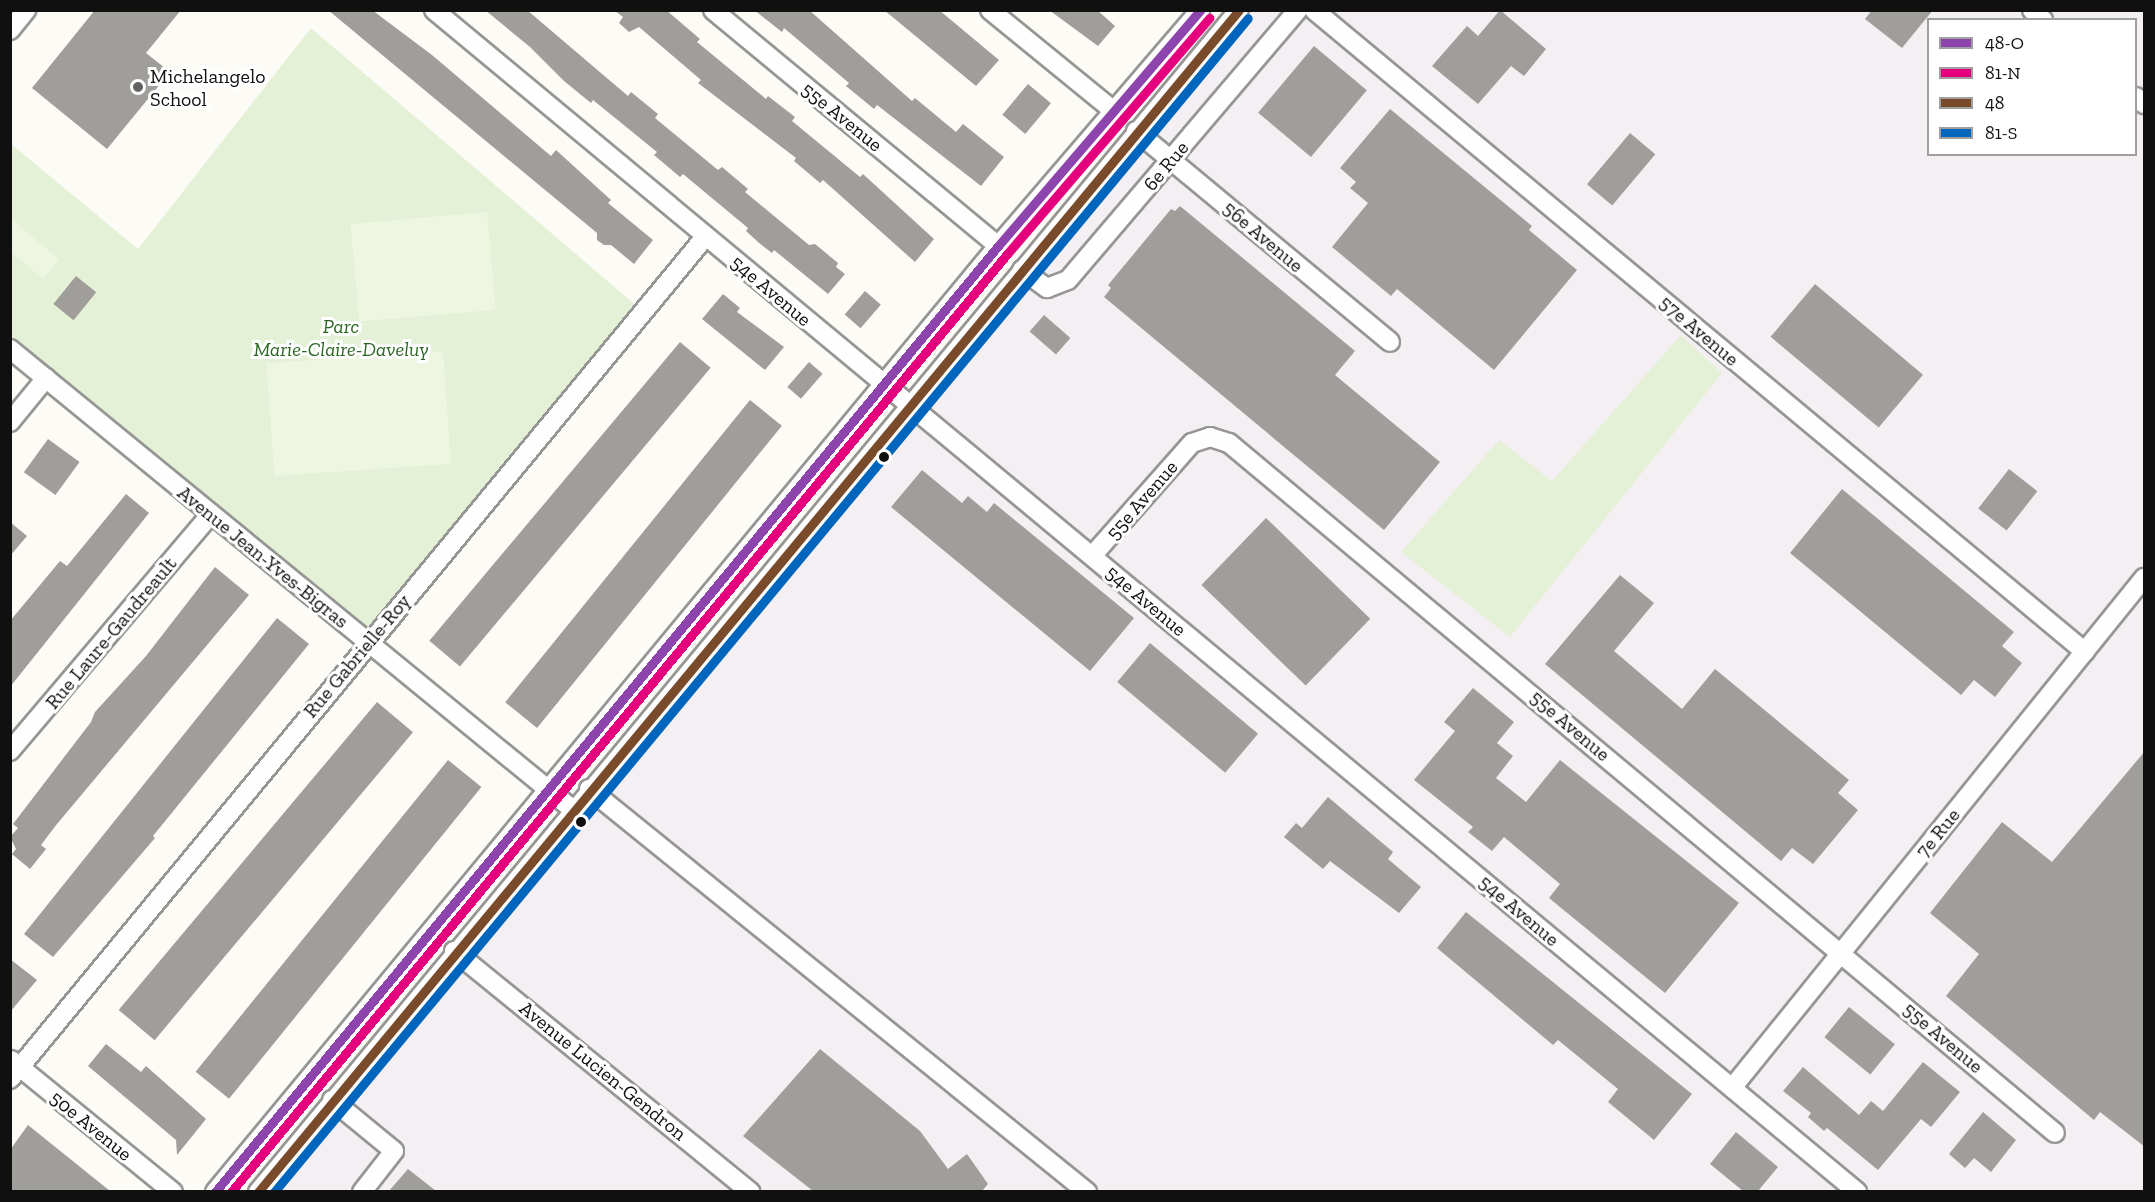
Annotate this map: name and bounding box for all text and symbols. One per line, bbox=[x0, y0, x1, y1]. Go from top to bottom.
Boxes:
legend bbox=[1927, 18, 2137, 156]
text: 48-O bbox=[1985, 32, 2024, 54]
text: 81-N bbox=[1985, 62, 2021, 84]
place label: Michelangelo School bbox=[150, 64, 265, 111]
street label: 55e Avenue bbox=[796, 77, 888, 157]
marker: Michelangelo School bbox=[131, 80, 145, 94]
text: 48 bbox=[1985, 92, 2004, 114]
text: 81-S bbox=[1985, 122, 2017, 144]
street label: 6e Rue bbox=[1138, 136, 1194, 196]
street label: 56e Avenue bbox=[1218, 196, 1308, 278]
street label: 54e Avenue bbox=[726, 250, 816, 332]
street label: 57e Avenue bbox=[1654, 291, 1744, 371]
park label: Parc Marie-Claire-Daveluy bbox=[253, 315, 429, 362]
unlabelled marker bbox=[878, 451, 890, 463]
street label: 55e Avenue bbox=[1101, 455, 1183, 545]
street label: Avenue Jean-Yves-Bigras bbox=[173, 481, 353, 633]
street label: Rue Laure-Gaudreault bbox=[40, 552, 182, 714]
street label: 54e Avenue bbox=[1101, 560, 1191, 642]
street label: Rue Gabrielle-Roy bbox=[298, 589, 416, 723]
street label: 55e Avenue bbox=[1525, 685, 1615, 767]
street label: 7e Rue bbox=[1911, 804, 1965, 862]
unlabelled marker bbox=[575, 816, 587, 828]
street label: 54e Avenue bbox=[1474, 870, 1564, 952]
street label: Avenue Lucien-Gendron bbox=[515, 996, 691, 1146]
street label: 55e Avenue bbox=[1898, 997, 1988, 1079]
street label: 50e Avenue bbox=[45, 1086, 137, 1166]

